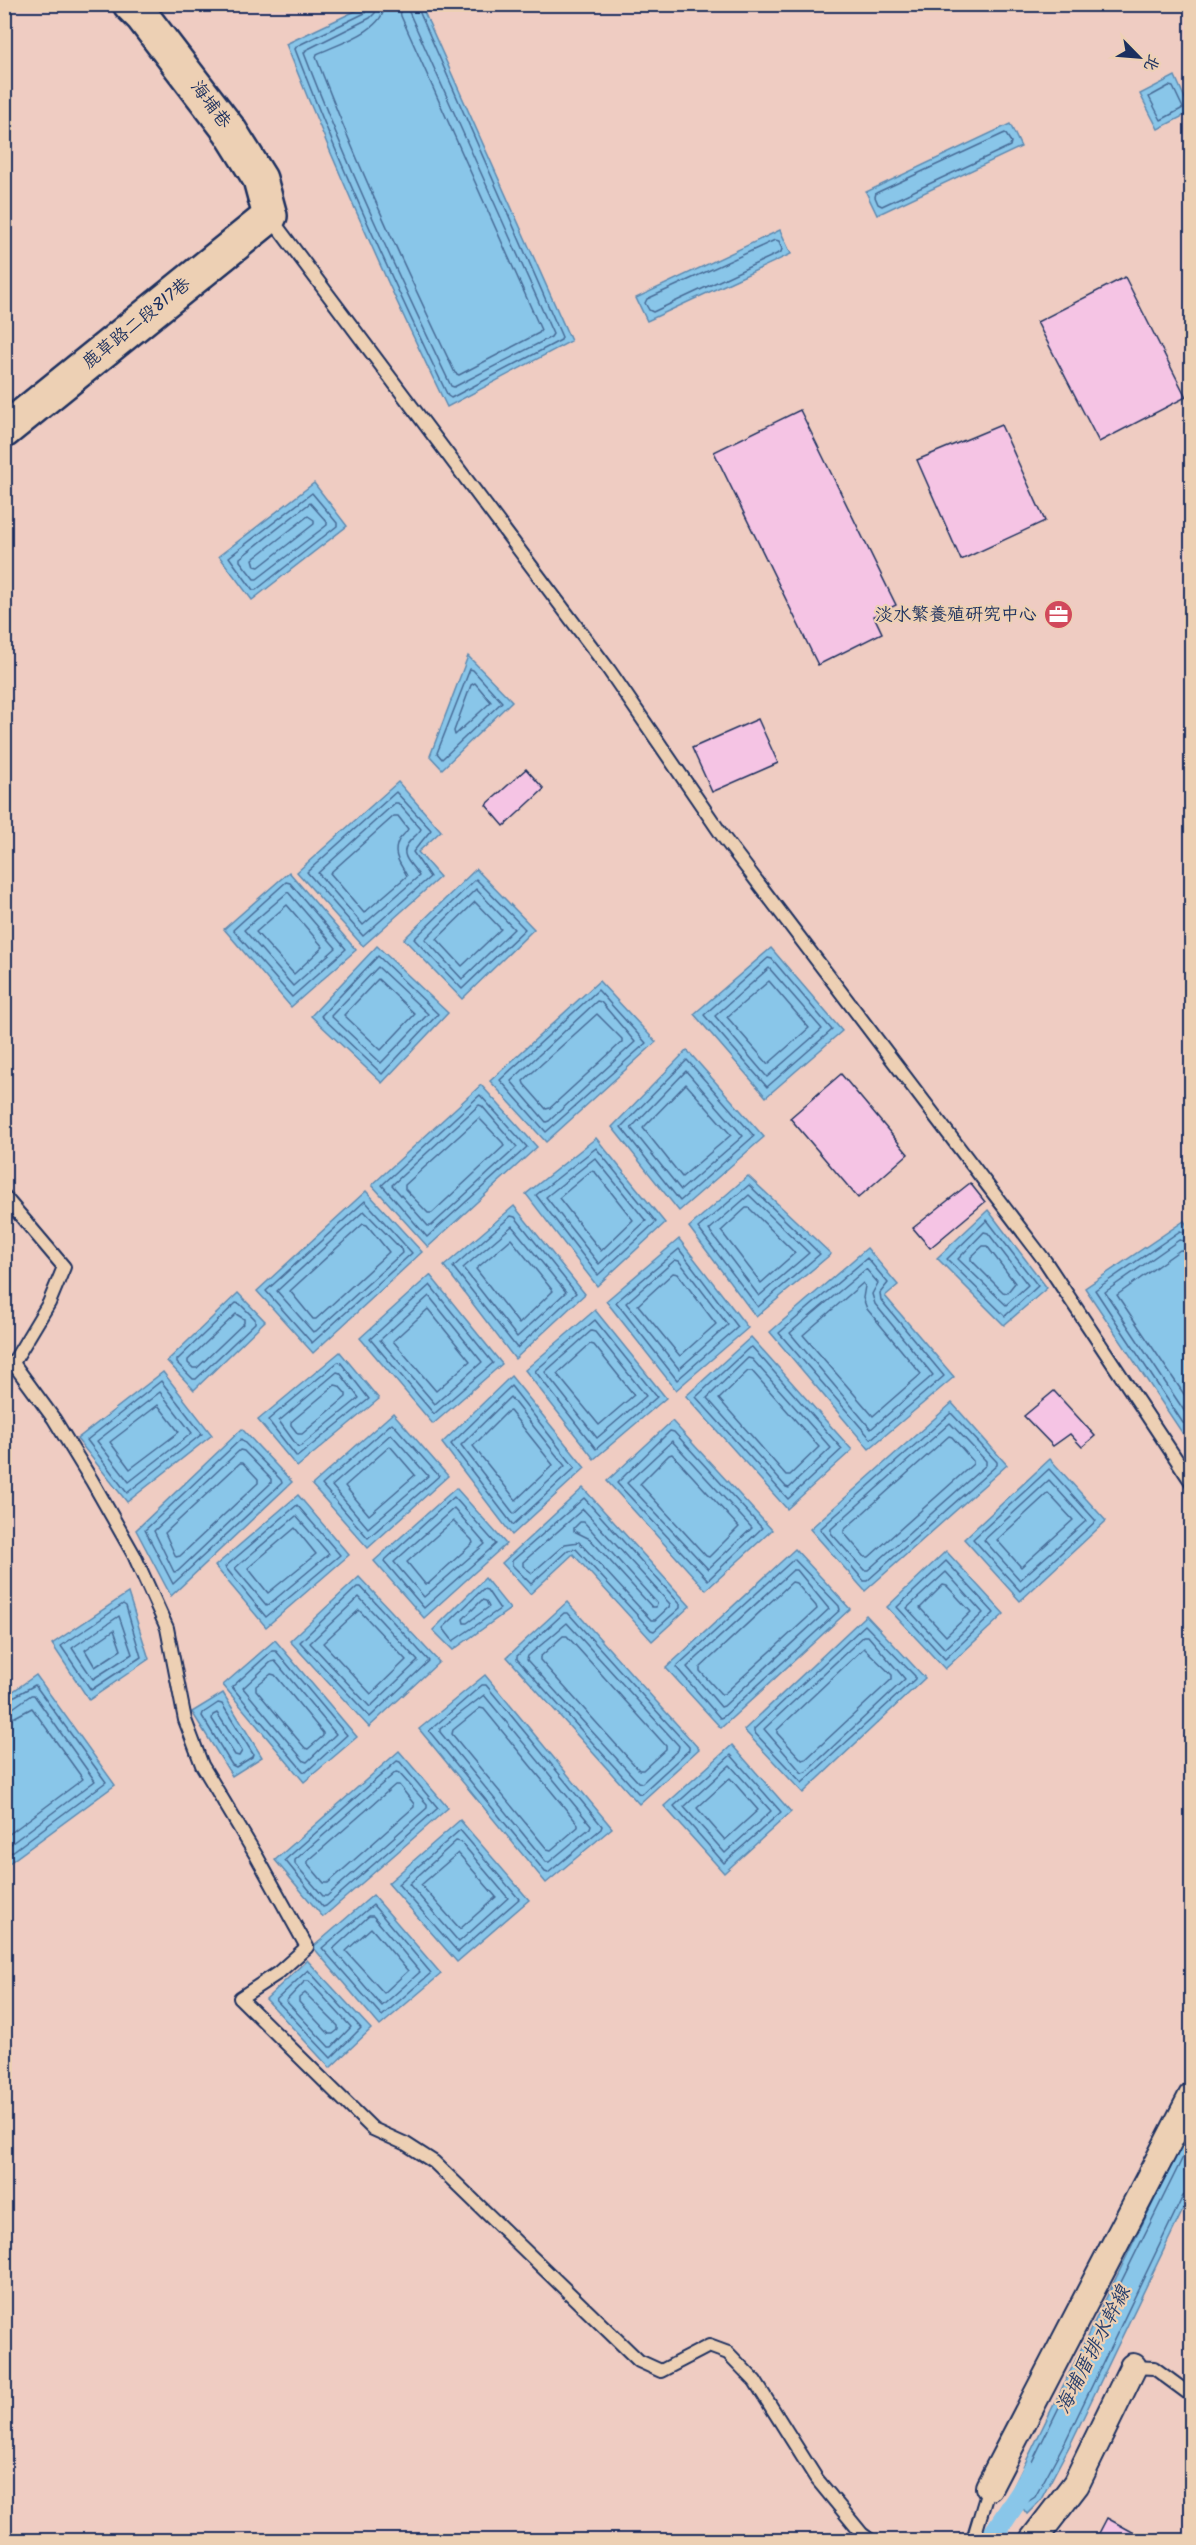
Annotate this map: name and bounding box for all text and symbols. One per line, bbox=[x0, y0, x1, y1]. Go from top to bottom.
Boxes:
north arrow bbox=[1109, 27, 1169, 87]
text: 北 bbox=[1137, 50, 1166, 75]
street label: 海埔巷 bbox=[182, 75, 238, 135]
street label: 鹿草路二段817巷 bbox=[76, 271, 198, 377]
office icon: 淡水繁養殖研究中心 bbox=[1042, 599, 1074, 631]
place label: 淡水繁養殖研究中心 bbox=[875, 601, 1037, 630]
water label: 海埔厝排水幹線 bbox=[1048, 2279, 1140, 2420]

